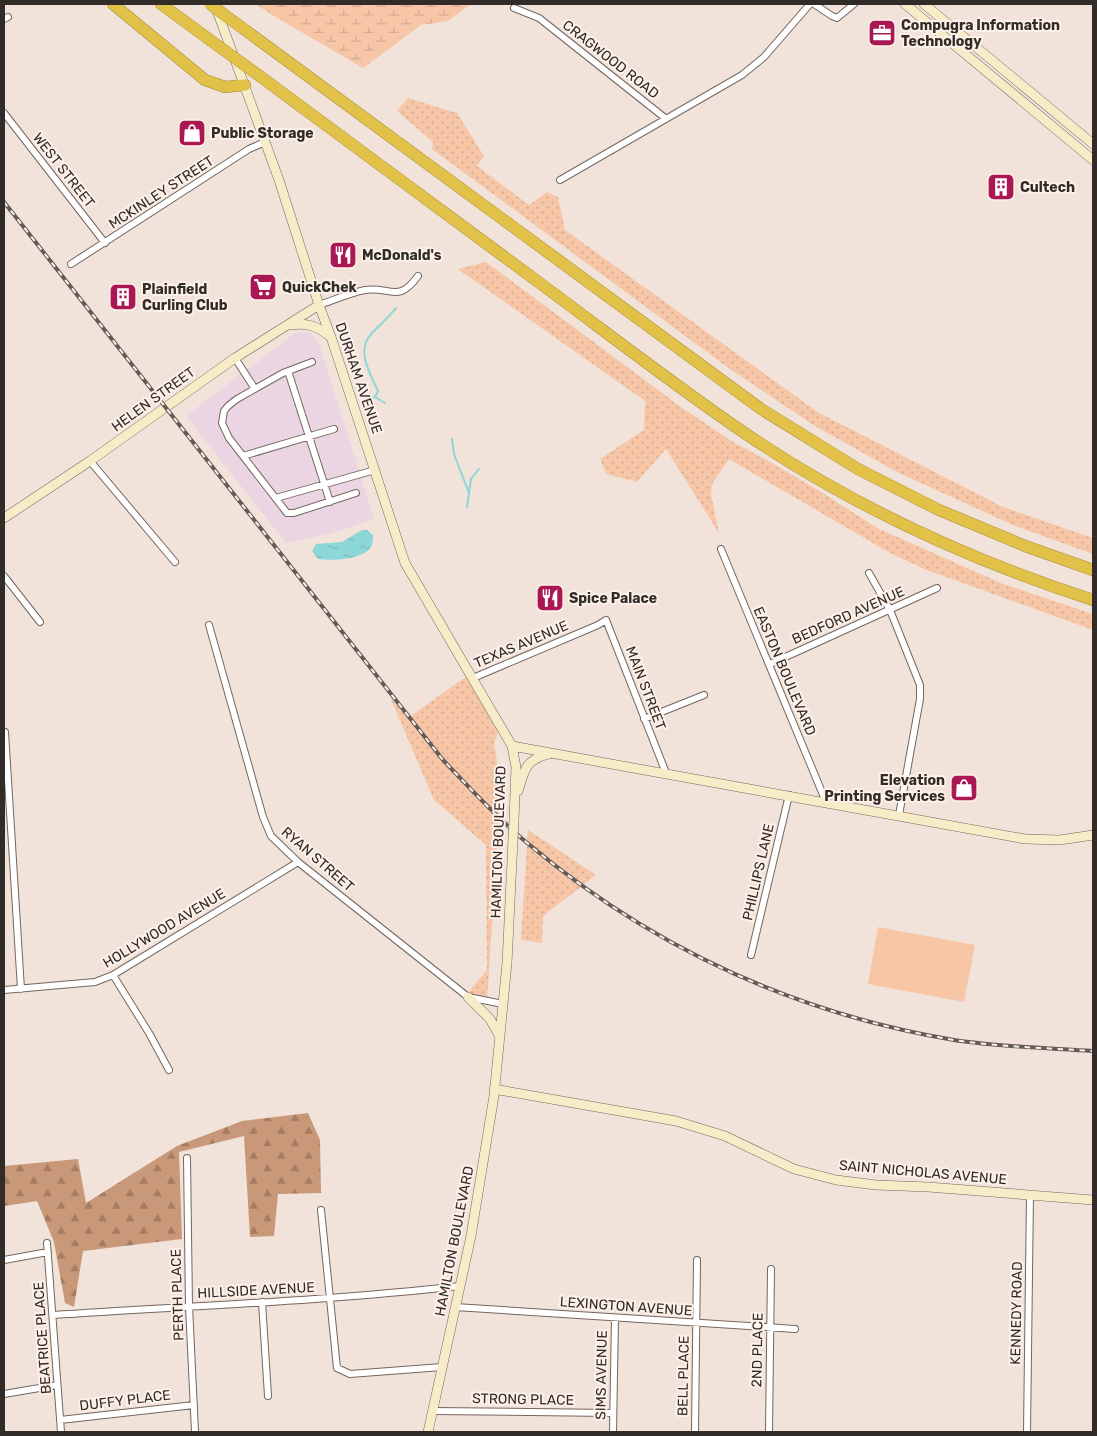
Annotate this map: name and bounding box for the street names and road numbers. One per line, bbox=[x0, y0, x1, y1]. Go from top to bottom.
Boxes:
street label: CRAGWOOD ROAD bbox=[559, 16, 662, 102]
street label: WEST STREET bbox=[29, 129, 98, 211]
street label: MCKINLEY STREET bbox=[106, 152, 217, 233]
street label: DURHAM AVENUE bbox=[332, 320, 386, 436]
street label: HELEN STREET bbox=[108, 363, 198, 435]
street label: BEDFORD AVENUE bbox=[789, 583, 907, 648]
street label: EASTON BOULEVARD bbox=[750, 604, 819, 738]
street label: TEXAS AVENUE bbox=[471, 617, 571, 672]
street label: MAIN STREET bbox=[622, 644, 669, 733]
street label: HAMILTON BOULEVARD bbox=[487, 765, 510, 919]
street label: PHILLIPS LANE bbox=[739, 822, 778, 922]
street label: RYAN STREET bbox=[278, 823, 357, 895]
street label: HOLLYWOOD AVENUE bbox=[100, 885, 229, 972]
street label: SAINT NICHOLAS AVENUE bbox=[838, 1157, 1008, 1188]
street label: HAMILTON BOULEVARD bbox=[432, 1165, 477, 1318]
street label: PERTH PLACE bbox=[167, 1249, 188, 1341]
street label: KENNEDY ROAD bbox=[1007, 1261, 1026, 1365]
street label: HILLSIDE AVENUE bbox=[197, 1279, 315, 1302]
street label: BEATRICE PLACE bbox=[30, 1281, 55, 1395]
street label: LEXINGTON AVENUE bbox=[559, 1293, 693, 1320]
street label: 2ND PLACE bbox=[748, 1312, 767, 1388]
street label: SIMS AVENUE bbox=[592, 1330, 611, 1420]
street label: BELL PLACE bbox=[674, 1336, 693, 1416]
street label: DUFFY PLACE bbox=[78, 1386, 172, 1415]
street label: STRONG PLACE bbox=[472, 1390, 574, 1409]

